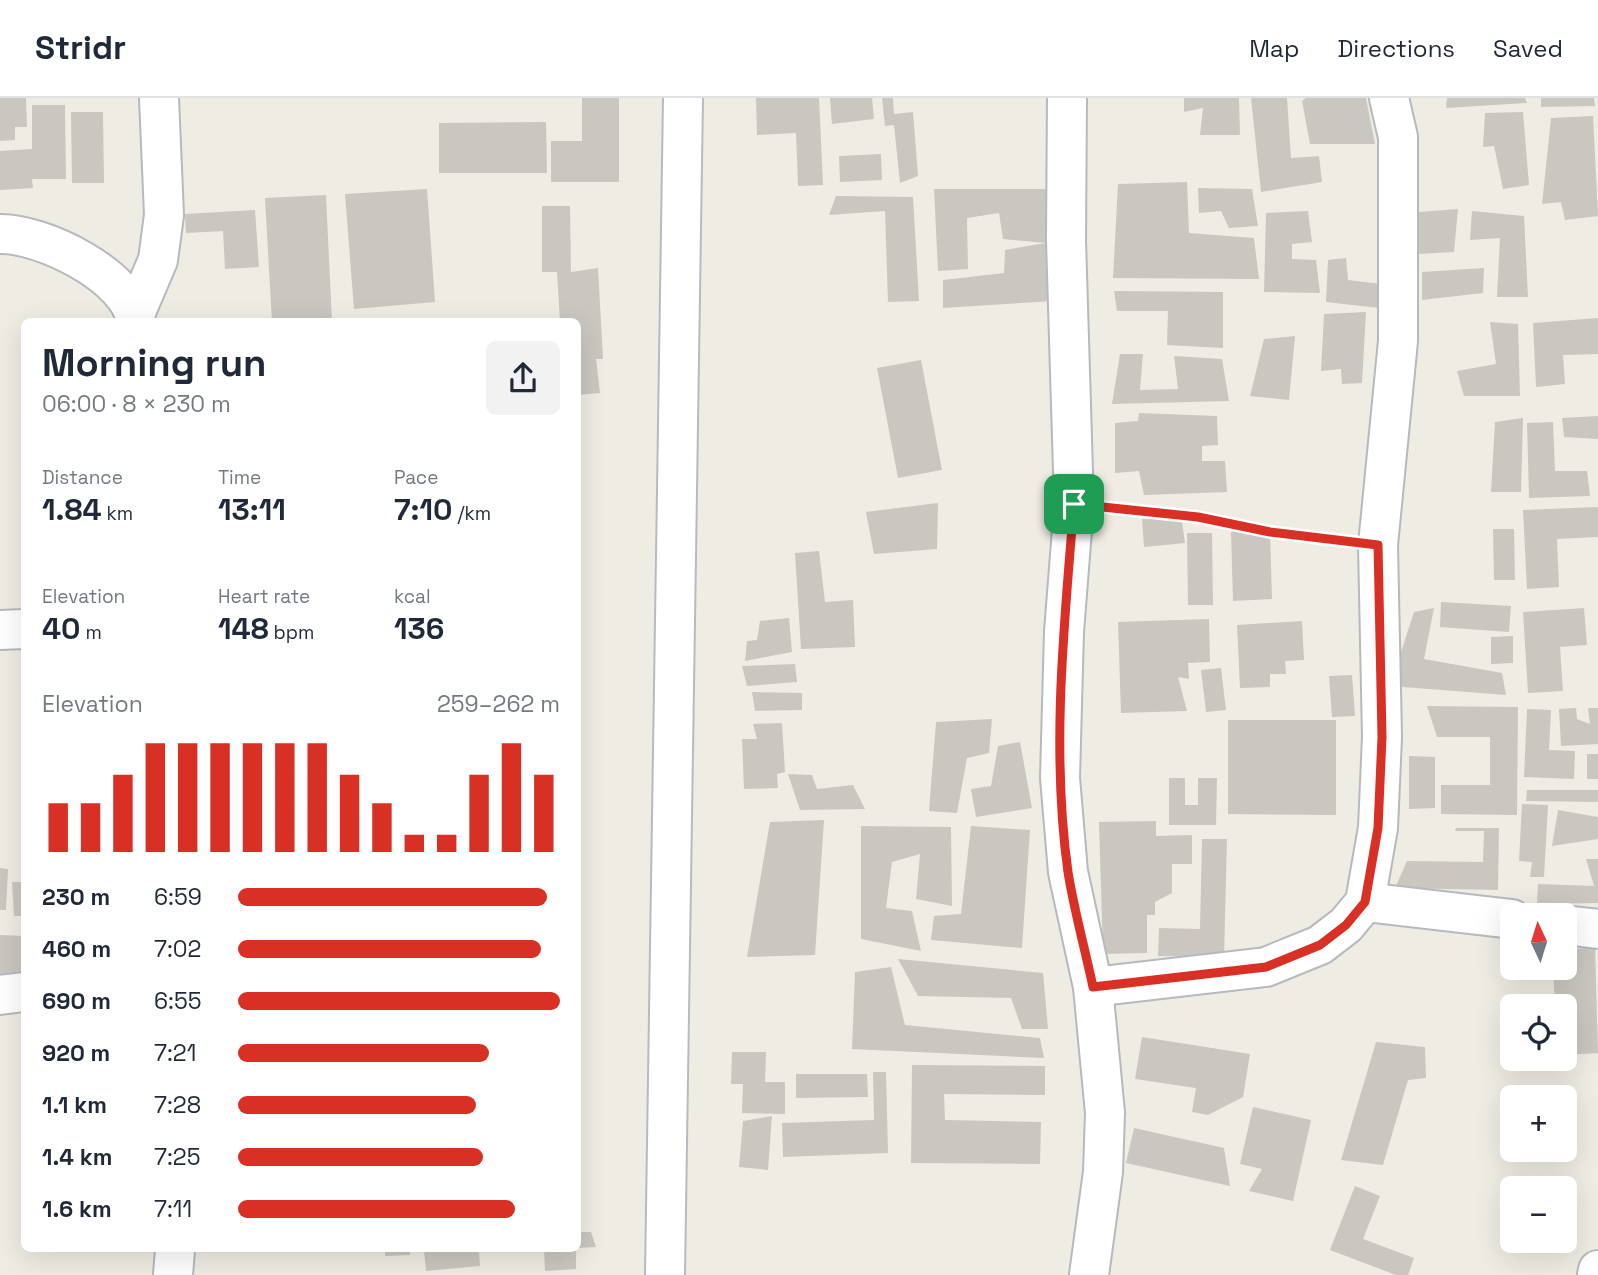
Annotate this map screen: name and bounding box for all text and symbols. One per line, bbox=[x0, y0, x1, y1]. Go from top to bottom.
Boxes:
text: Stridr bbox=[35, 27, 126, 69]
text: Map bbox=[1249, 33, 1299, 64]
text: Directions bbox=[1337, 33, 1455, 64]
text: Saved bbox=[1493, 33, 1563, 64]
text: Morning run bbox=[42, 339, 267, 387]
button: share bbox=[486, 341, 560, 415]
text: 06:00 · 8 × 230 m bbox=[42, 389, 231, 419]
text: Distance bbox=[42, 465, 123, 490]
text: Time bbox=[218, 465, 261, 490]
text: Pace bbox=[394, 465, 438, 490]
pin bbox=[1044, 474, 1104, 534]
icon: arrive bbox=[1055, 485, 1093, 523]
text: 1.84 bbox=[42, 490, 102, 529]
text: 13:11 bbox=[218, 490, 286, 529]
text: 7:10 bbox=[394, 490, 453, 529]
text: km bbox=[102, 501, 133, 526]
text: /km bbox=[453, 501, 491, 526]
text: Elevation bbox=[42, 584, 125, 609]
text: Heart rate bbox=[218, 584, 310, 609]
text: kcal bbox=[394, 584, 431, 609]
text: 40 bbox=[42, 609, 81, 648]
text: 148 bbox=[218, 609, 269, 648]
text: 136 bbox=[394, 609, 444, 648]
text: m bbox=[81, 620, 102, 645]
text: bpm bbox=[269, 620, 314, 645]
text: Elevation bbox=[42, 689, 143, 719]
text: 259–262 m bbox=[437, 689, 560, 719]
text: 230 m bbox=[42, 882, 110, 912]
text: 6:59 bbox=[154, 882, 202, 912]
north arrow bbox=[1500, 903, 1577, 980]
map controls bbox=[1500, 903, 1577, 1253]
text: 460 m bbox=[42, 934, 111, 964]
text: 7:02 bbox=[154, 934, 201, 964]
text: 690 m bbox=[42, 986, 111, 1016]
text: 6:55 bbox=[154, 986, 201, 1016]
button: locate bbox=[1500, 994, 1577, 1071]
text: 920 m bbox=[42, 1038, 110, 1068]
text: 7:21 bbox=[154, 1038, 196, 1068]
button: + bbox=[1500, 1085, 1577, 1162]
text: 1.1 km bbox=[42, 1090, 107, 1120]
text: 7:28 bbox=[154, 1090, 201, 1120]
text: 1.4 km bbox=[42, 1142, 112, 1172]
text: 7:25 bbox=[154, 1142, 200, 1172]
button: − bbox=[1500, 1176, 1577, 1253]
text: 1.6 km bbox=[42, 1194, 112, 1224]
text: 7:11 bbox=[154, 1194, 192, 1224]

